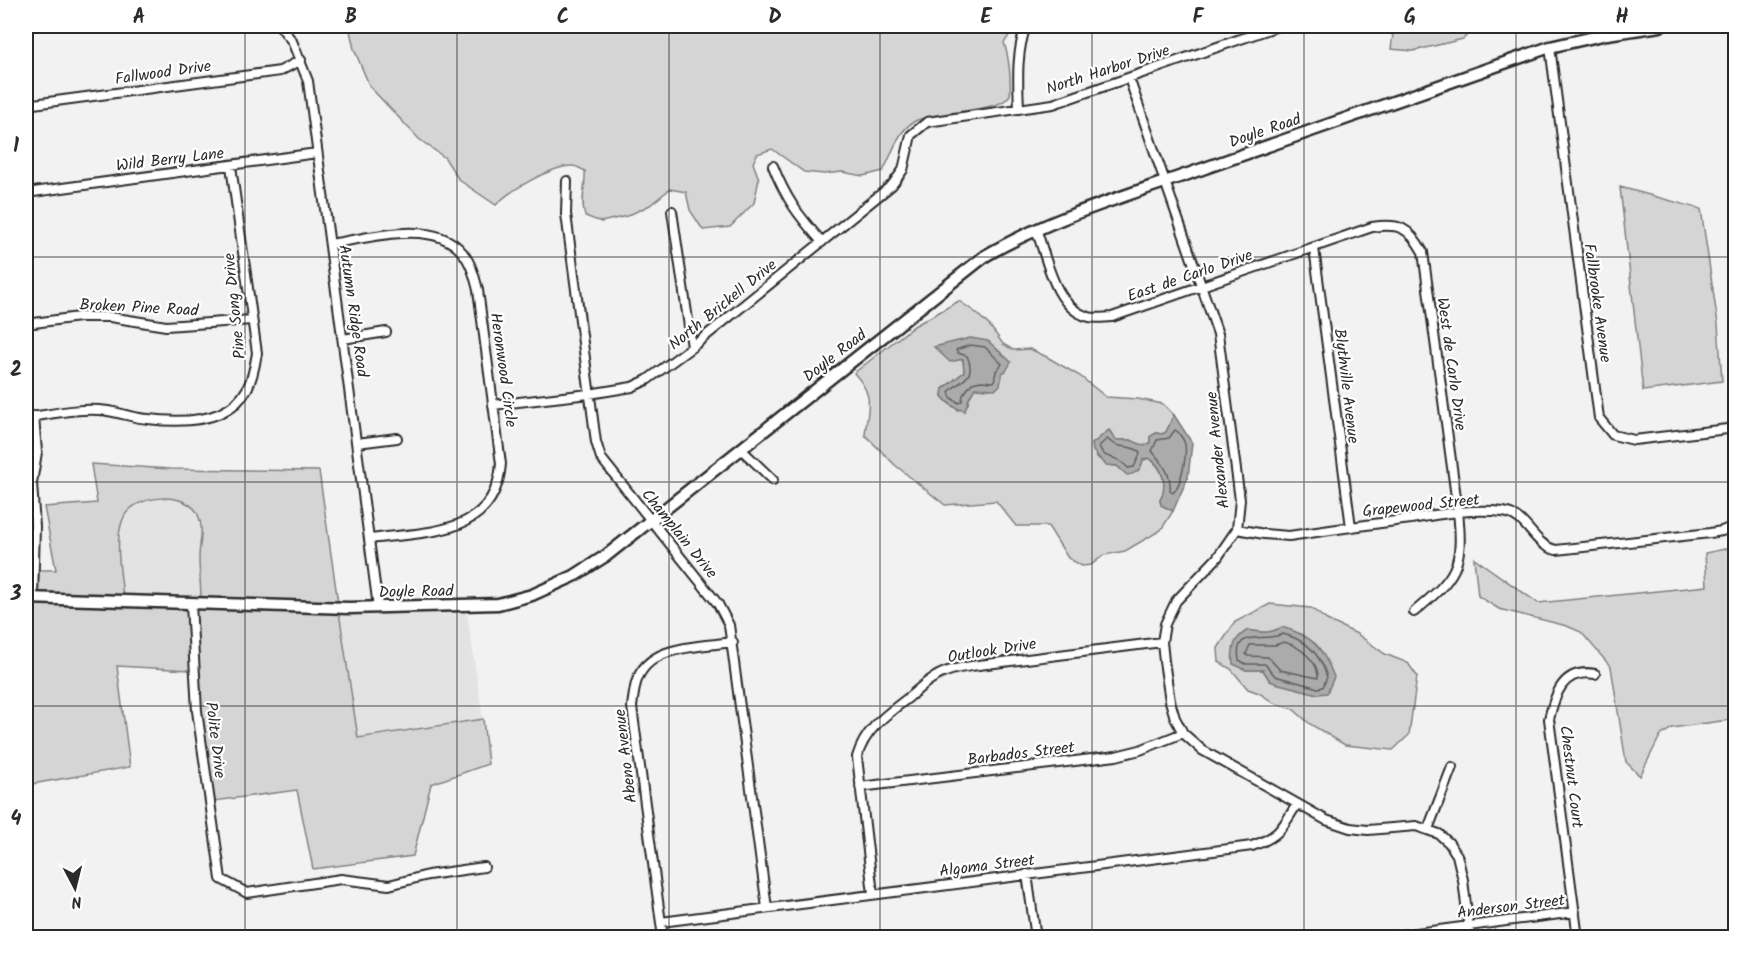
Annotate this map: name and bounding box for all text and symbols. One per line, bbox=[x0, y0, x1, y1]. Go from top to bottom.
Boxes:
text: A bbox=[133, 2, 145, 34]
text: B bbox=[345, 2, 357, 34]
text: C bbox=[557, 2, 569, 34]
text: D bbox=[768, 2, 782, 34]
text: E bbox=[980, 2, 992, 34]
text: F bbox=[1193, 2, 1205, 34]
text: G bbox=[1404, 2, 1416, 34]
text: H bbox=[1615, 2, 1629, 34]
street label: North Harbor Drive bbox=[1043, 38, 1173, 102]
street label: Fallwood Drive bbox=[113, 54, 213, 92]
street label: Doyle Road bbox=[1226, 107, 1305, 155]
text: 1 bbox=[13, 131, 19, 163]
street label: Wild Berry Lane bbox=[115, 141, 225, 179]
street label: Fallbrooke Avenue bbox=[1576, 242, 1618, 364]
street label: Autumn Ridge Road bbox=[331, 243, 375, 380]
street label: East de Carlo Drive bbox=[1124, 243, 1256, 309]
street label: Pine Song Drive bbox=[217, 252, 253, 360]
street label: North Brickell Drive bbox=[663, 253, 783, 357]
street label: Broken Pine Road bbox=[79, 292, 200, 324]
street label: West de Carlo Drive bbox=[1429, 296, 1473, 432]
street label: Heronwood Circle bbox=[483, 311, 523, 429]
street label: Doyle Road bbox=[798, 323, 873, 389]
street label: Blythville Avenue bbox=[1327, 327, 1365, 445]
text: 2 bbox=[10, 355, 22, 387]
street label: Alexander Avenue bbox=[1199, 390, 1237, 510]
street label: Champlain Drive bbox=[635, 484, 723, 584]
street label: Grapewood Street bbox=[1361, 487, 1482, 525]
text: 3 bbox=[10, 579, 22, 611]
street label: Doyle Road bbox=[378, 579, 455, 605]
street label: Outlook Drive bbox=[946, 632, 1038, 670]
street label: Polite Drive bbox=[198, 700, 232, 780]
street label: Abeno Avenue bbox=[608, 708, 644, 804]
street label: Chestnut Court bbox=[1552, 724, 1590, 831]
street label: Barbados Street bbox=[966, 735, 1077, 773]
text: 4 bbox=[11, 804, 22, 836]
street label: Algoma Street bbox=[938, 848, 1037, 884]
north arrow bbox=[45, 858, 105, 918]
text: N bbox=[70, 888, 83, 914]
street label: Anderson Street bbox=[1456, 888, 1567, 926]

